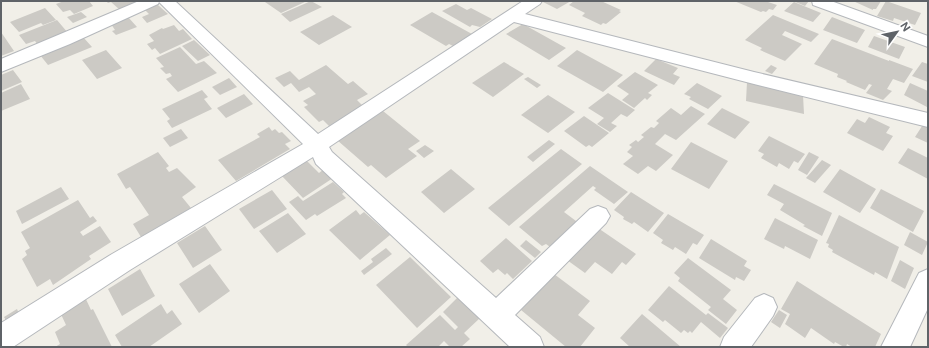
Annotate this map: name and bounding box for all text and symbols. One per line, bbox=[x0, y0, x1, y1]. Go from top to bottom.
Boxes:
north arrow bbox=[877, 12, 917, 52]
text: N bbox=[898, 20, 913, 33]

